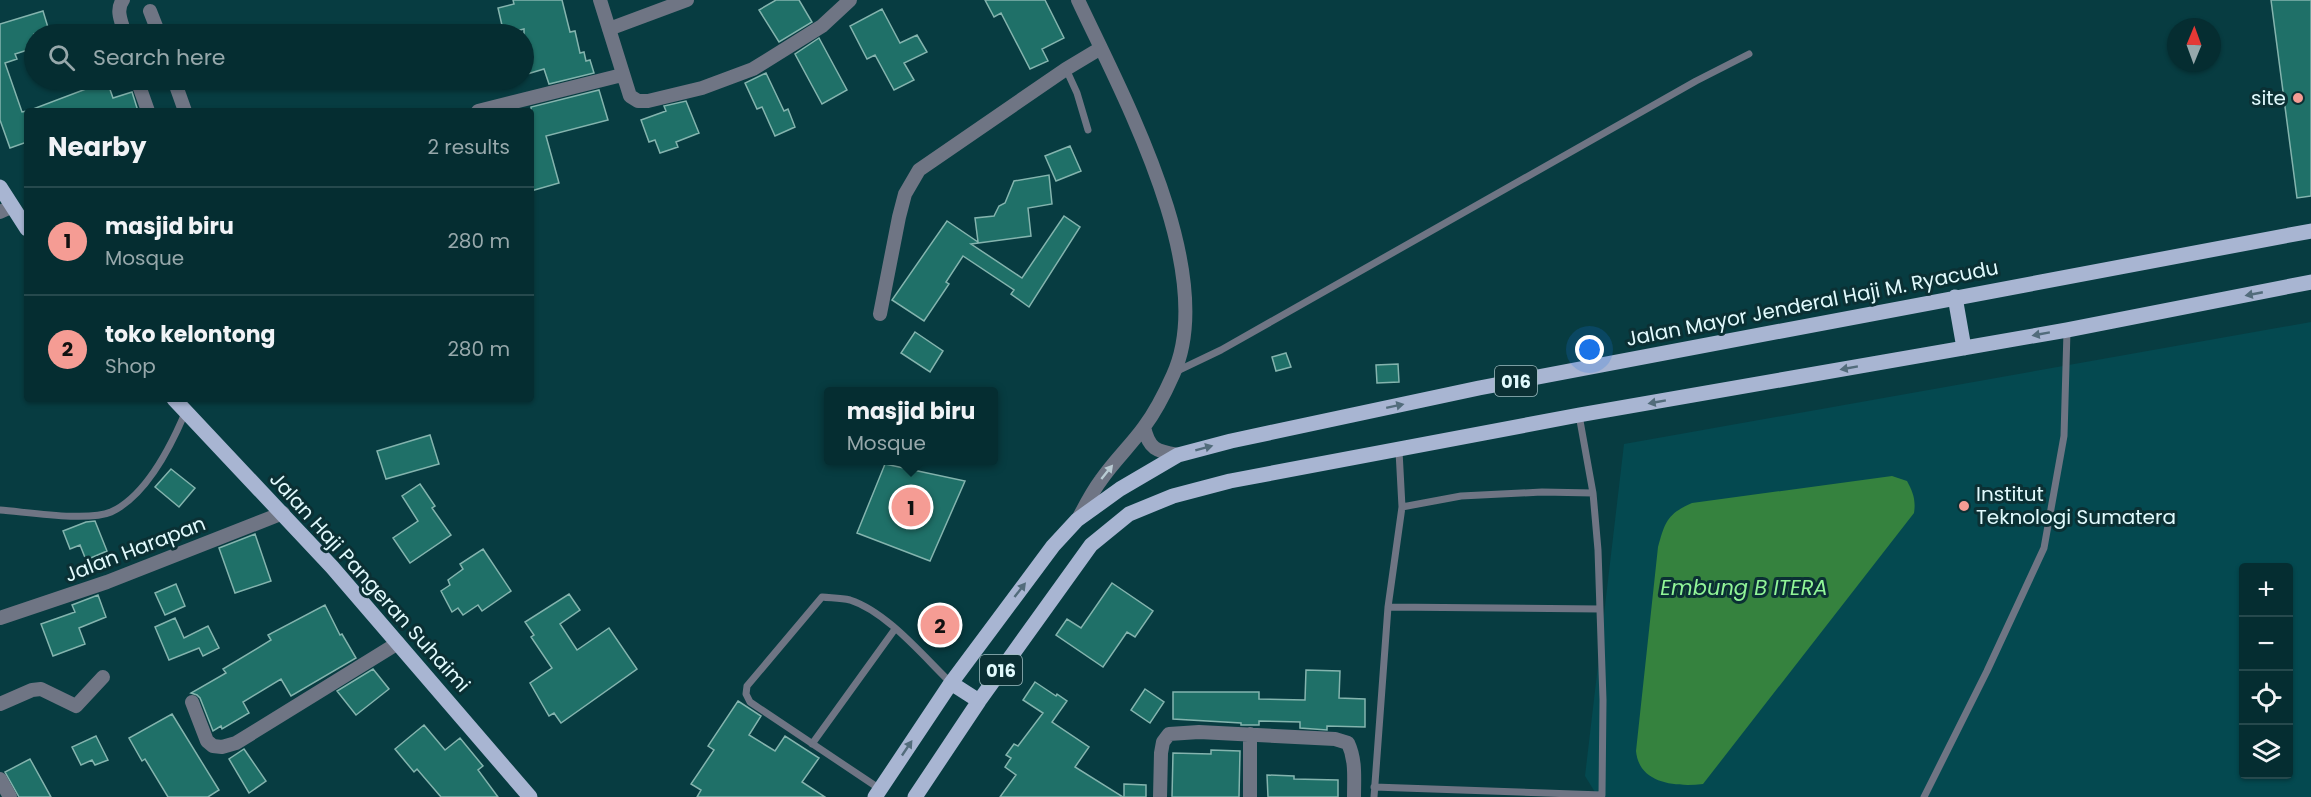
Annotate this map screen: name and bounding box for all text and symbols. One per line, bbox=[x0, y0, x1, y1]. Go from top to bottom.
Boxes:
north arrow bbox=[2167, 18, 2221, 72]
search box bbox=[24, 24, 534, 90]
icon: search bbox=[45, 41, 78, 74]
text: Search here bbox=[93, 42, 226, 73]
place label: site bbox=[2251, 84, 2286, 112]
marker: site bbox=[2291, 91, 2305, 105]
text: Nearby bbox=[48, 129, 146, 165]
text: 2 results bbox=[427, 133, 510, 161]
text: masjid biru bbox=[105, 211, 234, 242]
text: 1 bbox=[64, 227, 71, 255]
text: 280 m bbox=[447, 227, 510, 255]
text: Mosque bbox=[105, 244, 184, 272]
street label: Jalan Mayor Jenderal Haji M. Ryacudu bbox=[1623, 253, 2001, 353]
one-way arrow bbox=[2244, 290, 2263, 299]
text: toko kelontong bbox=[105, 319, 275, 350]
one-way arrow bbox=[2032, 330, 2051, 339]
text: 2 bbox=[62, 335, 73, 363]
text: 280 m bbox=[447, 335, 510, 363]
your location bbox=[1575, 335, 1604, 364]
text: Shop bbox=[105, 352, 156, 380]
one-way arrow bbox=[1840, 364, 1859, 373]
road number: 016 bbox=[1495, 366, 1537, 396]
popup bbox=[824, 387, 998, 465]
text: masjid biru bbox=[847, 396, 975, 427]
one-way arrow bbox=[1648, 398, 1667, 407]
one-way arrow bbox=[1385, 401, 1404, 410]
text: Mosque bbox=[847, 429, 926, 457]
one-way arrow bbox=[1195, 443, 1213, 452]
one-way arrow bbox=[1101, 464, 1113, 479]
street label: Jalan Haji Pangeran Suhaimi bbox=[263, 466, 477, 698]
place label: Institut Teknologi Sumatera bbox=[1976, 480, 2176, 531]
pin: 1 bbox=[892, 484, 930, 530]
marker: Institut Teknologi Sumatera bbox=[1957, 499, 1971, 513]
street label: Jalan Harapan bbox=[60, 509, 210, 589]
map controls bbox=[2239, 563, 2293, 779]
button: + bbox=[2239, 563, 2293, 617]
water label: Embung B ITERA bbox=[1660, 573, 1828, 602]
one-way arrow bbox=[1014, 582, 1026, 598]
pin: 2 bbox=[920, 602, 960, 648]
button: − bbox=[2239, 617, 2293, 671]
road number: 016 bbox=[980, 655, 1022, 685]
button: locate bbox=[2239, 671, 2293, 725]
button: layers bbox=[2239, 725, 2293, 779]
one-way arrow bbox=[901, 741, 913, 757]

